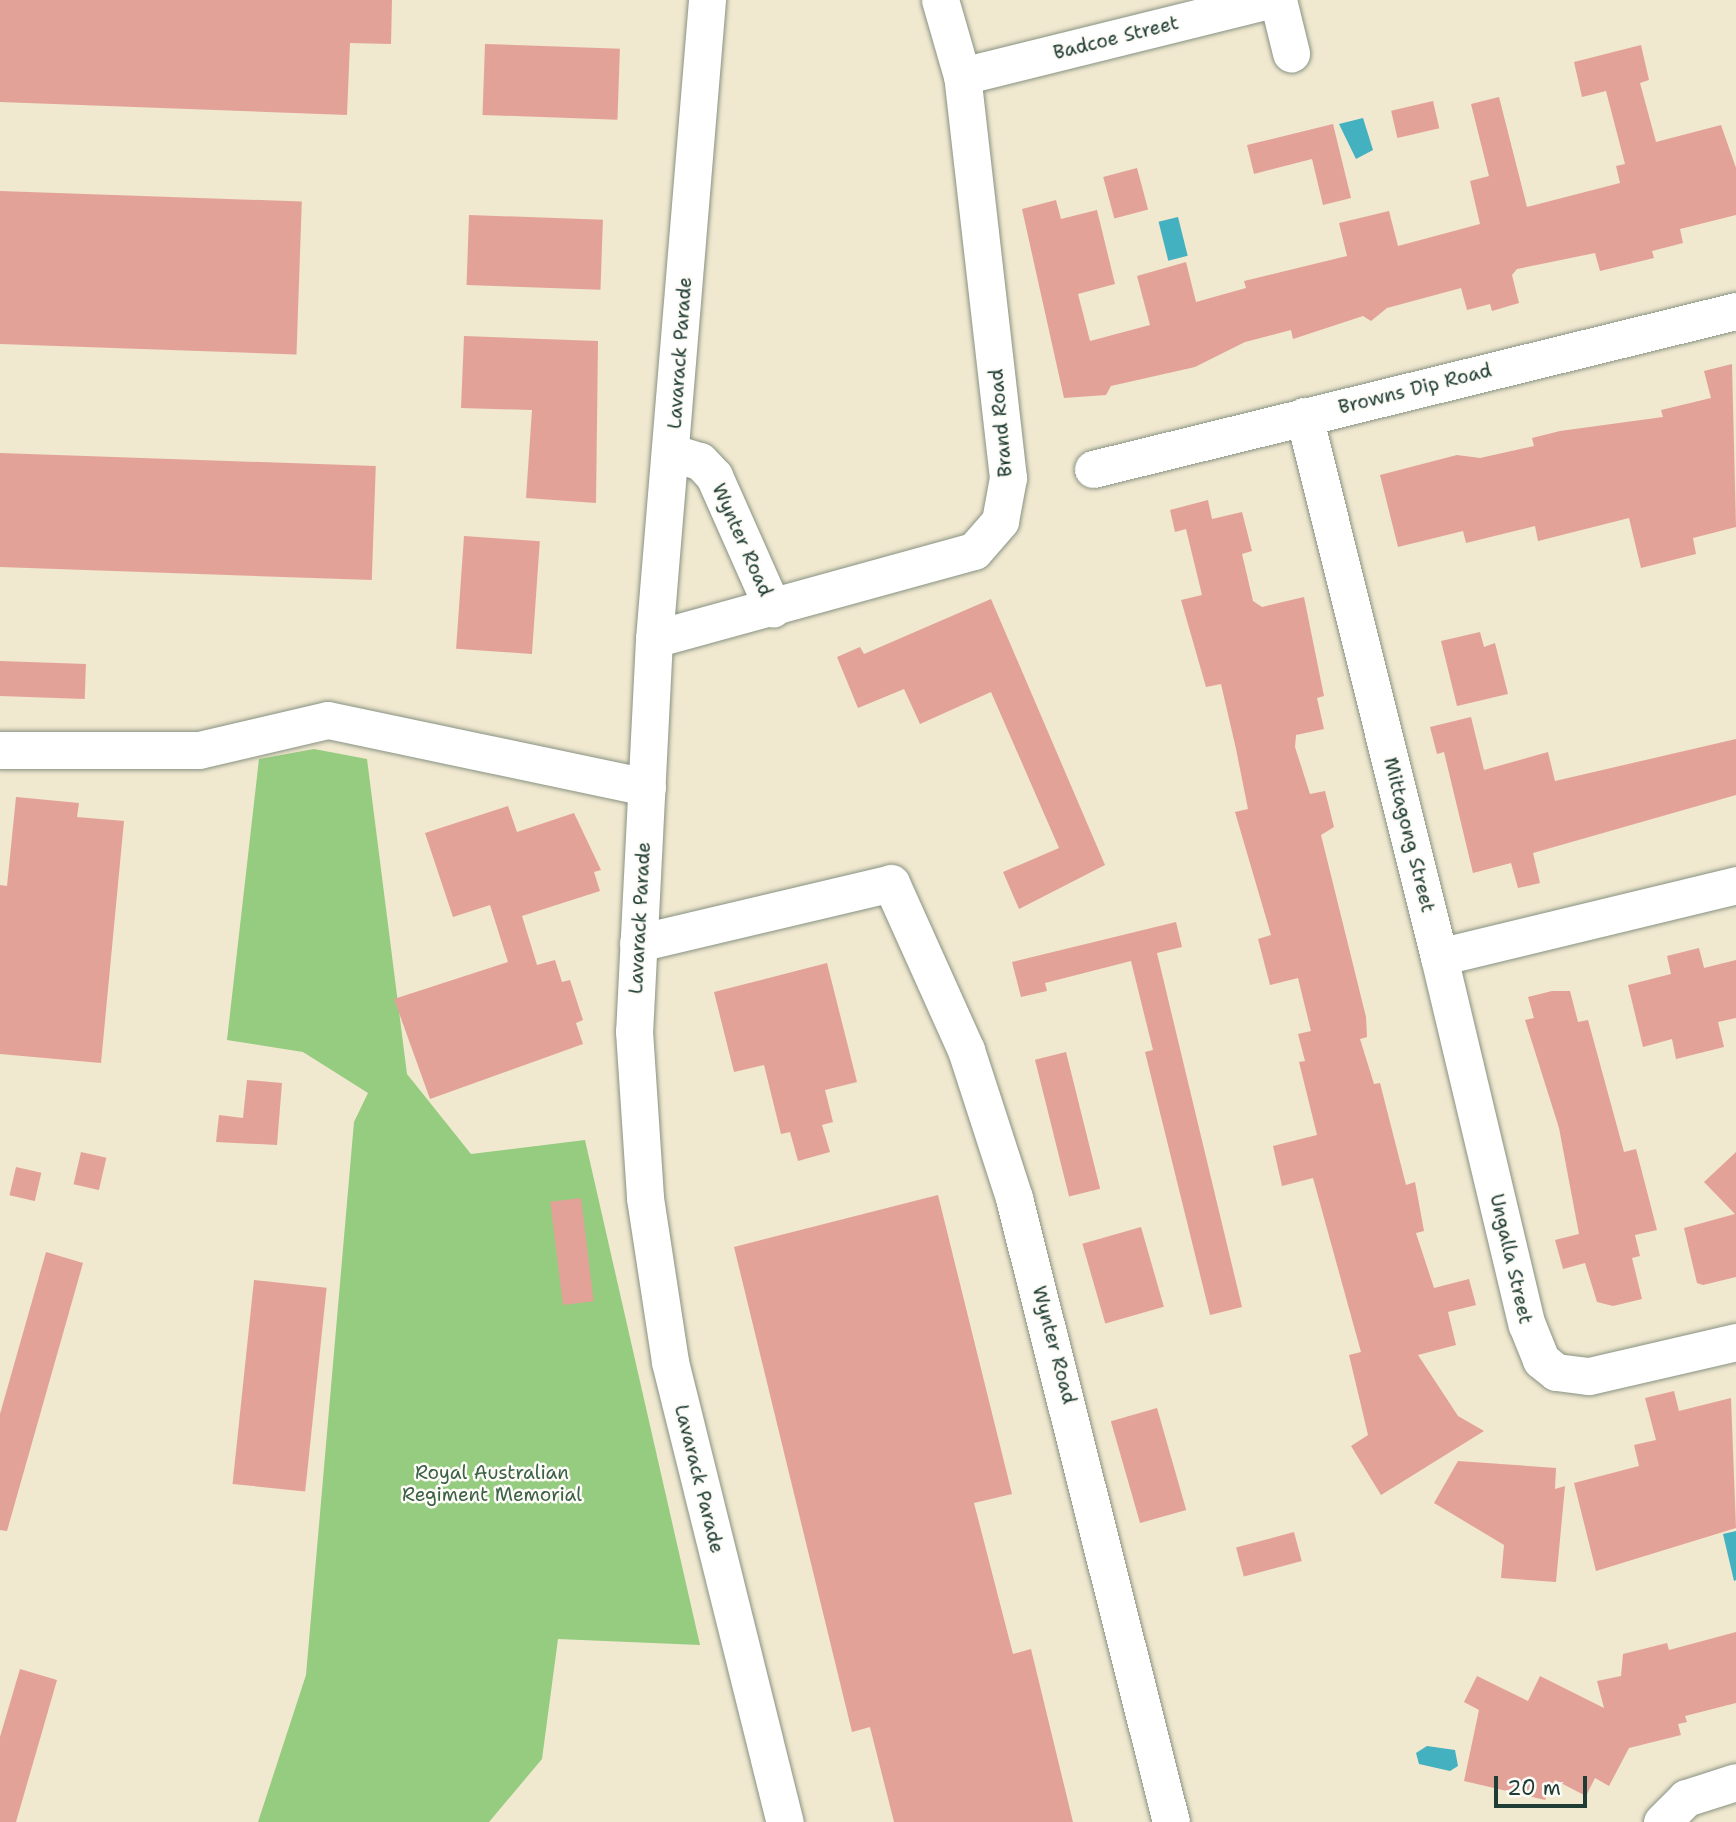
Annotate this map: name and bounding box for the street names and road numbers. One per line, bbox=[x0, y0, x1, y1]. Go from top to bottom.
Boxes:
street label: Badcoe Street bbox=[1051, 11, 1181, 65]
street label: Lavarack Parade bbox=[663, 276, 697, 430]
street label: Browns Dip Road bbox=[1336, 359, 1494, 419]
street label: Brand Road bbox=[985, 368, 1017, 478]
street label: Wynter Road bbox=[707, 480, 777, 600]
street label: Mittagong Street bbox=[1379, 755, 1439, 915]
street label: Lavarack Parade bbox=[625, 841, 655, 995]
street label: Ungalla Street bbox=[1485, 1192, 1537, 1326]
street label: Wynter Road bbox=[1027, 1283, 1081, 1407]
street label: Lavarack Parade bbox=[670, 1402, 728, 1556]

